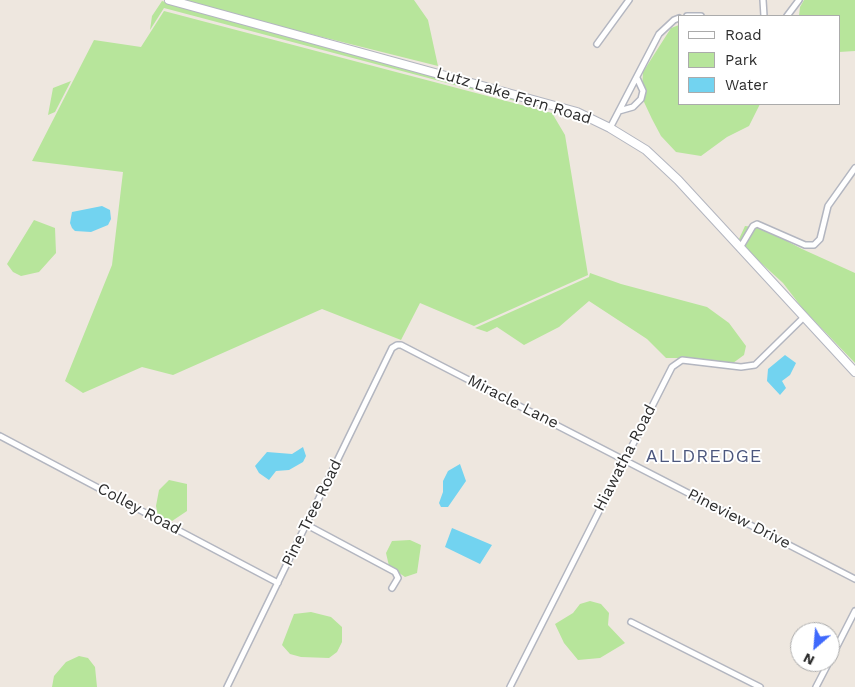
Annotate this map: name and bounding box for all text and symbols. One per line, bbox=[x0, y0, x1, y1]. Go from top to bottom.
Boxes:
legend bbox=[678, 15, 840, 105]
text: Road bbox=[725, 26, 762, 44]
text: Park bbox=[725, 51, 757, 69]
street label: Lutz Lake Fern Road bbox=[434, 63, 594, 129]
text: Water bbox=[725, 76, 768, 94]
street label: Miracle Lane bbox=[464, 371, 562, 433]
street label: Hiawatha Road bbox=[590, 402, 660, 514]
district label: ALLDREDGE bbox=[645, 446, 763, 468]
street label: Pine Tree Road bbox=[278, 456, 346, 570]
street label: Colley Road bbox=[94, 479, 184, 539]
street label: Pineview Drive bbox=[684, 485, 794, 553]
north arrow bbox=[790, 622, 840, 672]
text: N bbox=[800, 650, 817, 669]

